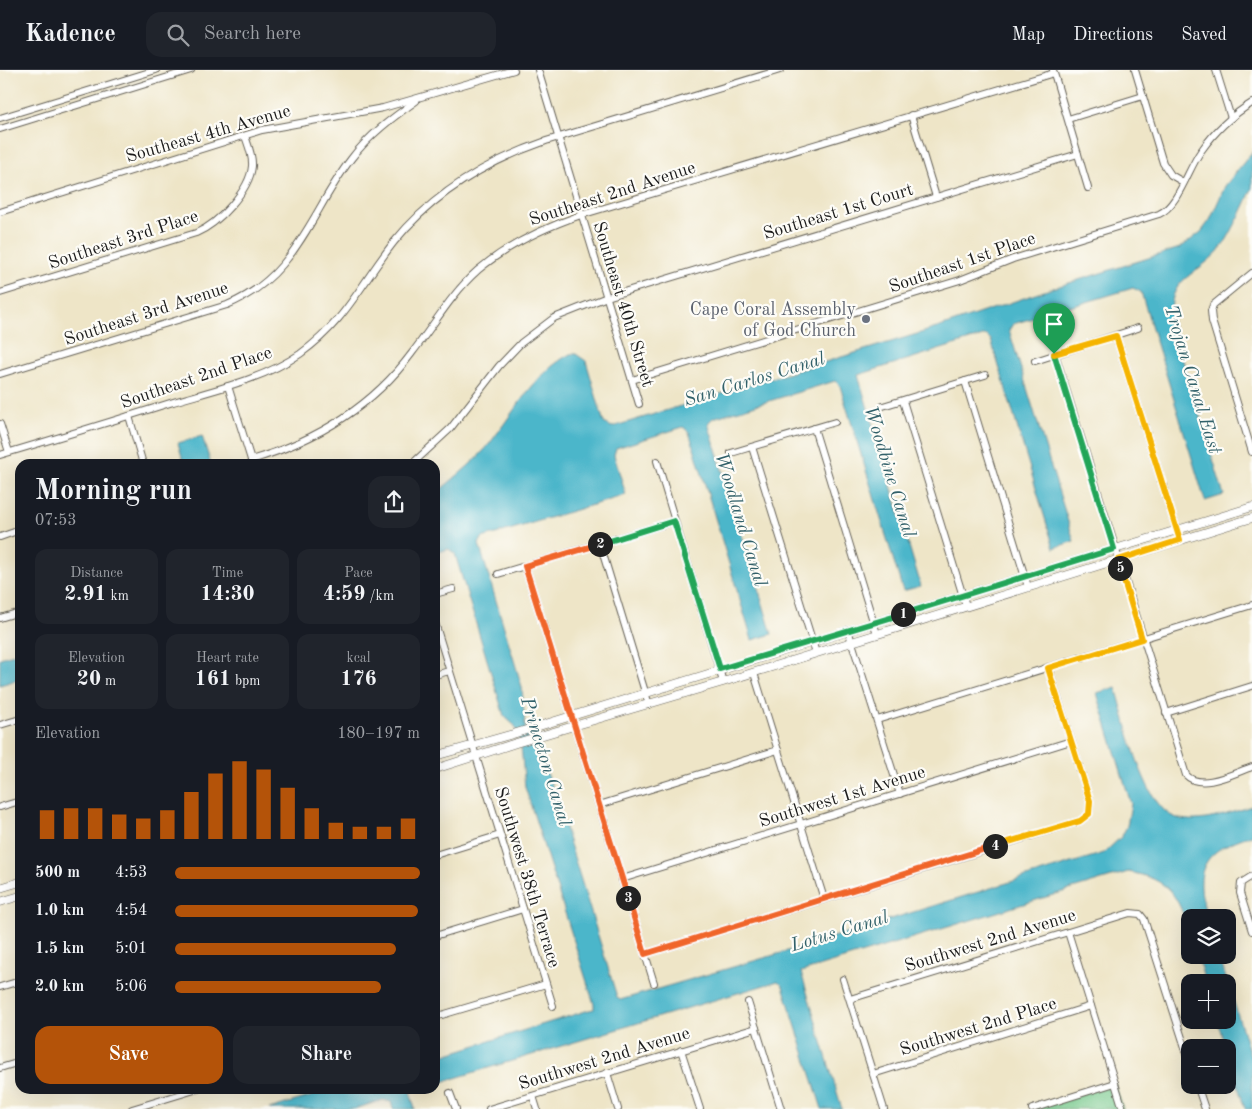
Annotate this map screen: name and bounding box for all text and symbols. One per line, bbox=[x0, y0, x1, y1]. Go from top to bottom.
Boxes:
search box bbox=[146, 12, 496, 57]
icon: search bbox=[164, 21, 192, 49]
text: Kadence bbox=[25, 23, 116, 47]
text: Search here bbox=[204, 25, 301, 44]
text: Map bbox=[1012, 26, 1045, 44]
text: Directions bbox=[1073, 26, 1153, 44]
text: Saved bbox=[1181, 26, 1227, 44]
street label: Southeast 4th Avenue bbox=[124, 102, 293, 166]
street label: Southeast 2nd Avenue bbox=[527, 159, 698, 229]
street label: Southeast 1st Court bbox=[761, 181, 916, 243]
street label: Southeast 3rd Place bbox=[46, 207, 201, 273]
street label: Southeast 40th Street bbox=[589, 220, 657, 389]
street label: Southeast 1st Place bbox=[887, 229, 1038, 296]
street label: Southeast 3rd Avenue bbox=[62, 279, 231, 349]
place label: Cape Coral Assembly of God Church bbox=[690, 301, 856, 340]
pin bbox=[1033, 303, 1075, 354]
water label: Trojan Canal East bbox=[1160, 303, 1224, 457]
icon: arrive bbox=[1040, 310, 1068, 338]
marker: Cape Coral Assembly of God Church bbox=[860, 313, 872, 325]
street label: Southeast 2nd Place bbox=[118, 344, 274, 412]
water label: San Carlos Canal bbox=[682, 350, 828, 411]
water label: Woodbine Canal bbox=[859, 403, 918, 540]
water label: Woodland Canal bbox=[710, 450, 769, 590]
button: share bbox=[368, 476, 420, 528]
text: Morning run bbox=[35, 478, 192, 506]
text: 07:53 bbox=[35, 513, 77, 529]
pin: 2 bbox=[588, 532, 612, 556]
text: 2 bbox=[596, 537, 605, 551]
pin: 5 bbox=[1108, 556, 1132, 580]
text: 5 bbox=[1116, 561, 1125, 575]
text: Distance bbox=[70, 566, 123, 580]
text: Time bbox=[212, 566, 243, 580]
text: Pace bbox=[344, 566, 373, 580]
text: 2.91 bbox=[64, 584, 107, 605]
text: 14:30 bbox=[200, 584, 255, 605]
text: 4:59 bbox=[323, 584, 365, 605]
text: km bbox=[107, 589, 129, 603]
text: /km bbox=[365, 589, 394, 603]
pin: 1 bbox=[890, 602, 916, 626]
text: 1 bbox=[899, 607, 908, 621]
text: Elevation bbox=[68, 651, 125, 665]
text: Heart rate bbox=[196, 651, 259, 665]
text: kcal bbox=[346, 651, 371, 665]
text: 20 bbox=[77, 669, 101, 690]
text: 161 bbox=[194, 669, 231, 690]
text: 176 bbox=[340, 669, 377, 690]
text: m bbox=[101, 674, 116, 688]
text: bpm bbox=[231, 674, 261, 688]
water label: Princeton Canal bbox=[516, 694, 573, 829]
text: Elevation bbox=[35, 726, 100, 742]
text: 180–197 m bbox=[337, 726, 420, 742]
street label: Southwest 1st Avenue bbox=[757, 763, 928, 831]
street label: Southwest 38th Terrace bbox=[491, 785, 563, 970]
pin: 4 bbox=[982, 834, 1008, 858]
text: 4 bbox=[991, 839, 1000, 853]
text: 500 m bbox=[35, 865, 80, 881]
text: 4:53 bbox=[115, 865, 147, 881]
pin: 3 bbox=[616, 886, 640, 910]
text: 3 bbox=[624, 891, 633, 905]
text: 1.0 km bbox=[35, 903, 84, 919]
text: 4:54 bbox=[115, 903, 147, 919]
street label: Southwest 2nd Avenue bbox=[903, 906, 1078, 976]
water label: Lotus Canal bbox=[787, 908, 891, 957]
map controls bbox=[1181, 909, 1236, 1094]
button: layers bbox=[1181, 909, 1236, 964]
text: 1.5 km bbox=[35, 941, 84, 957]
text: 5:01 bbox=[115, 941, 147, 957]
button: + bbox=[1181, 974, 1236, 1029]
text: 2.0 km bbox=[35, 979, 84, 995]
text: 5:06 bbox=[115, 979, 147, 995]
street label: Southwest 2nd Place bbox=[898, 995, 1059, 1059]
street label: Southwest 2nd Avenue bbox=[517, 1024, 692, 1094]
button: Save bbox=[35, 1026, 223, 1084]
button: Share bbox=[233, 1026, 420, 1084]
button: − bbox=[1181, 1039, 1236, 1094]

